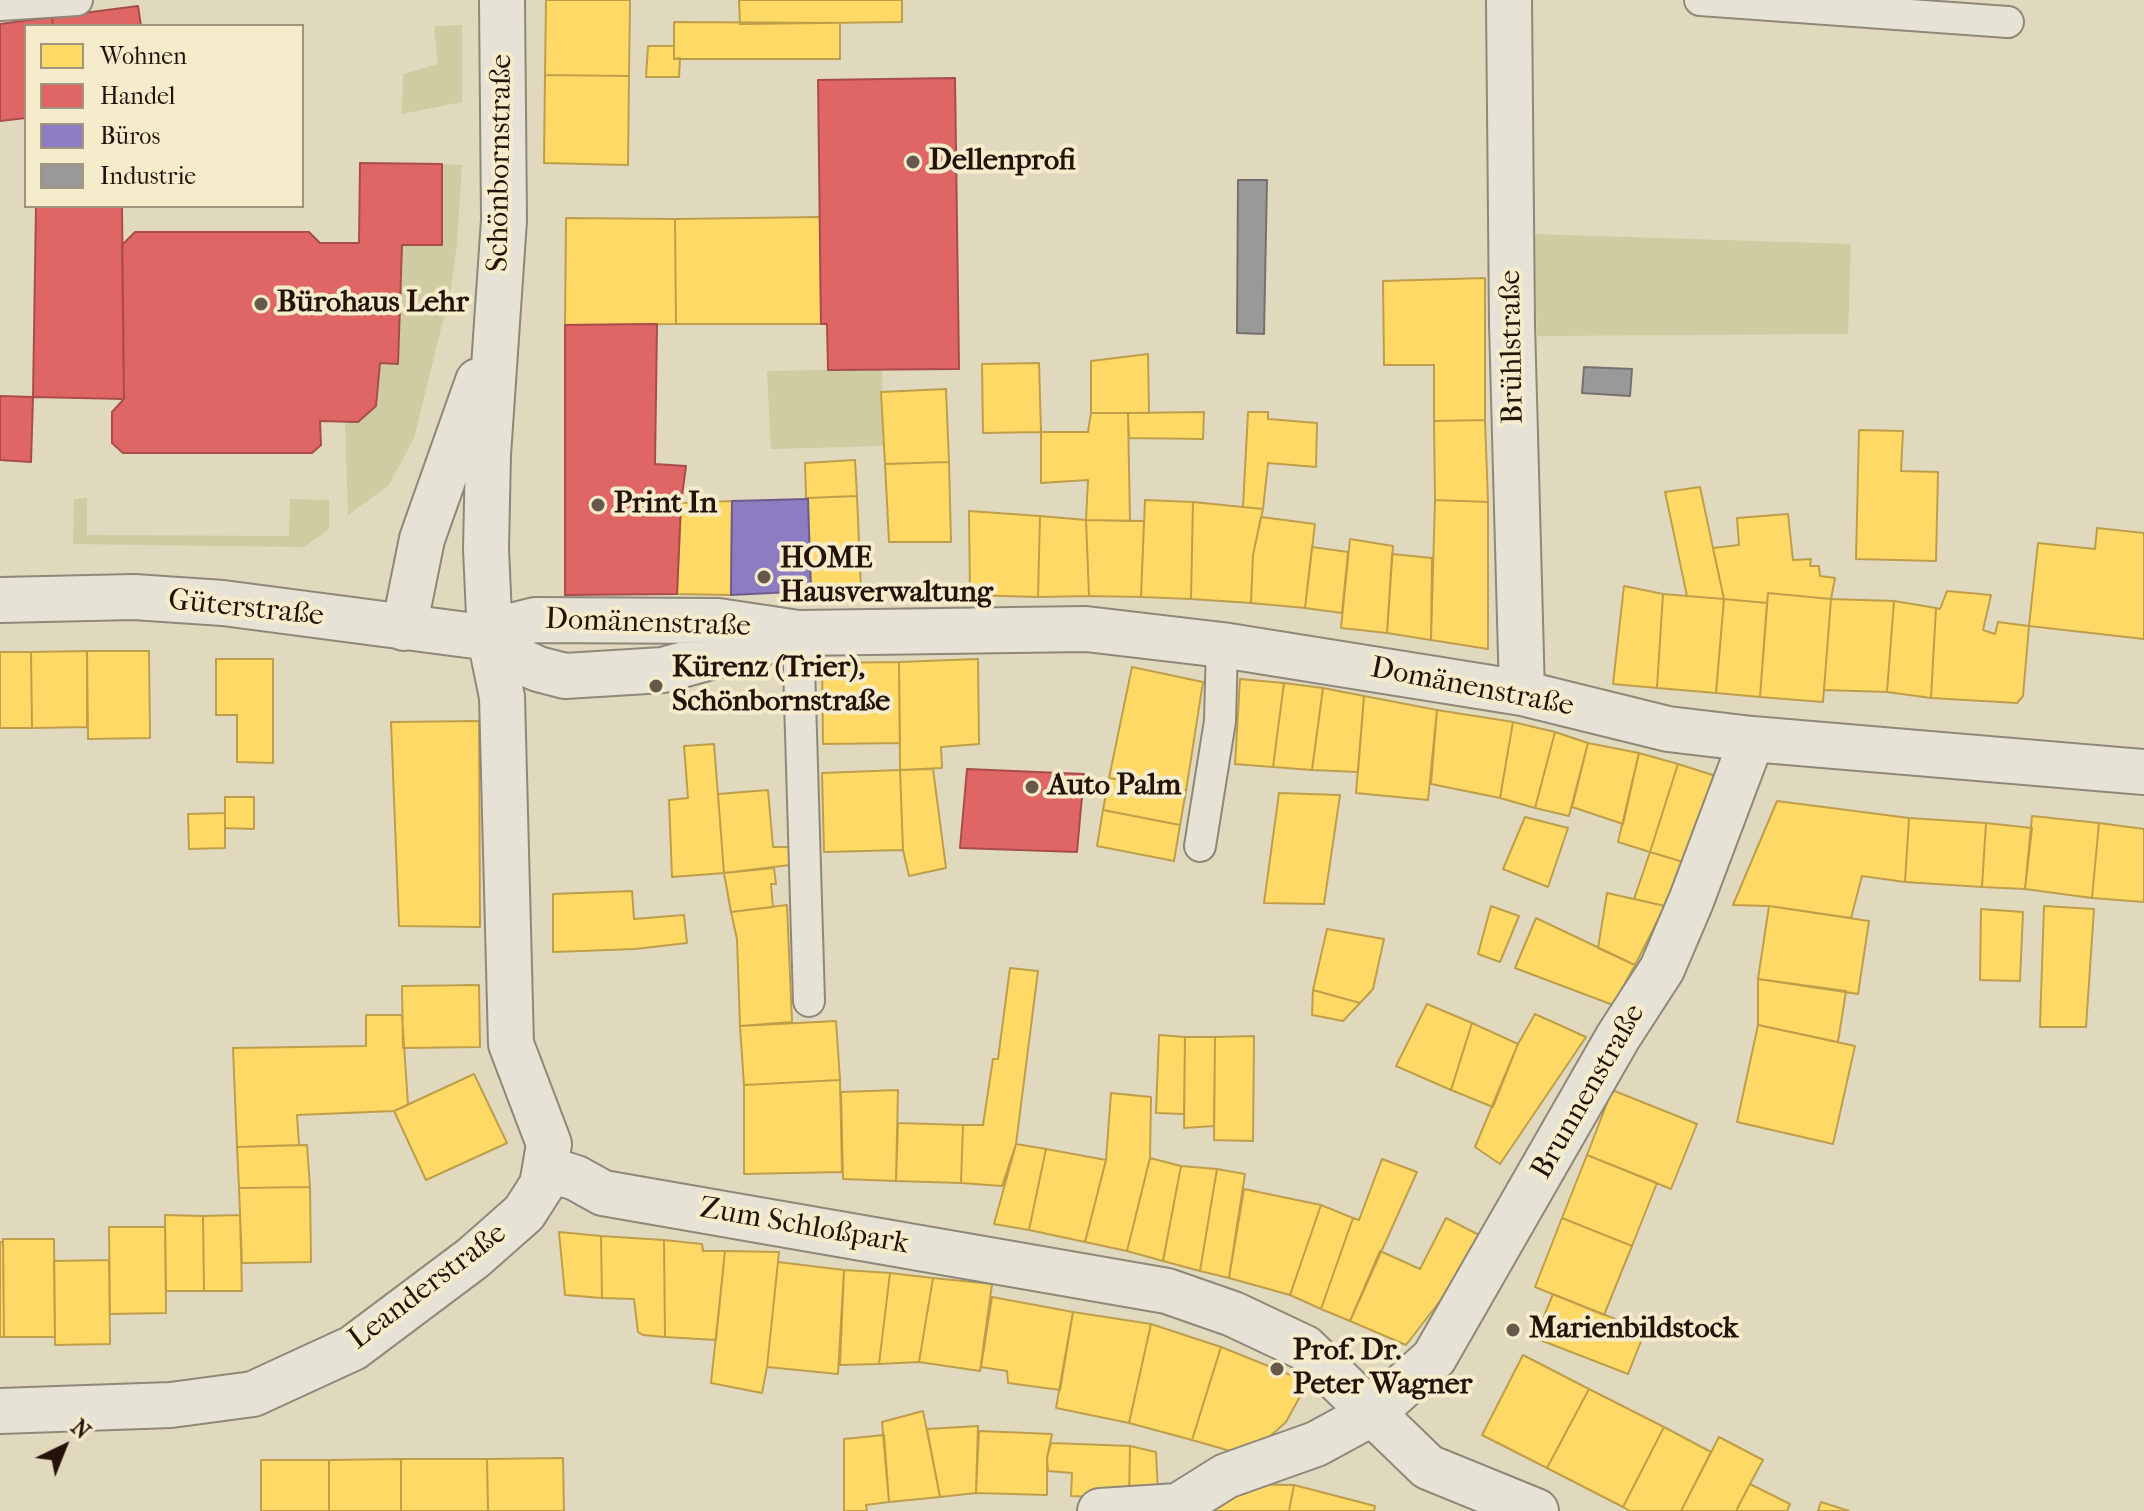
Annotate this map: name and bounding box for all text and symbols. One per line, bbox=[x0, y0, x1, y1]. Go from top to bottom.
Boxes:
legend bbox=[24, 24, 304, 208]
text: Wohnen bbox=[100, 42, 187, 70]
street label: Schönbornstraße bbox=[481, 54, 521, 272]
text: Handel bbox=[100, 82, 175, 110]
text: Büros bbox=[100, 122, 160, 150]
place label: Dellenprofi bbox=[929, 144, 1076, 180]
marker: Dellenprofi bbox=[904, 153, 922, 171]
text: Industrie bbox=[100, 162, 196, 190]
street label: Brühlstraße bbox=[1494, 270, 1532, 424]
place label: Bürohaus Lehr bbox=[277, 286, 469, 322]
marker: Bürohaus Lehr bbox=[252, 295, 270, 313]
place label: Print In bbox=[614, 487, 717, 523]
marker: Print In bbox=[589, 496, 607, 514]
place label: HOME Hausverwaltung bbox=[780, 542, 993, 612]
marker: HOME Hausverwaltung bbox=[755, 568, 773, 586]
street label: Güterstraße bbox=[166, 583, 326, 635]
street label: Domänenstraße bbox=[544, 602, 752, 646]
place label: Kürenz (Trier), Schönbornstraße bbox=[672, 651, 890, 722]
street label: Domänenstraße bbox=[1367, 651, 1577, 725]
marker: Kürenz (Trier), Schönbornstraße bbox=[647, 677, 665, 695]
place label: Auto Palm bbox=[1048, 769, 1181, 805]
marker: Auto Palm bbox=[1023, 778, 1041, 796]
street label: Brunnenstraße bbox=[1524, 998, 1654, 1186]
street label: Zum Schloßpark bbox=[697, 1191, 911, 1263]
street label: Leanderstraße bbox=[342, 1216, 514, 1358]
place label: Marienbildstock bbox=[1529, 1312, 1738, 1348]
marker: Marienbildstock bbox=[1504, 1321, 1522, 1339]
place label: Prof. Dr. Peter Wagner bbox=[1293, 1334, 1472, 1404]
marker: Prof. Dr. Peter Wagner bbox=[1268, 1360, 1286, 1378]
north arrow bbox=[24, 1407, 104, 1487]
text: N bbox=[65, 1414, 95, 1445]

